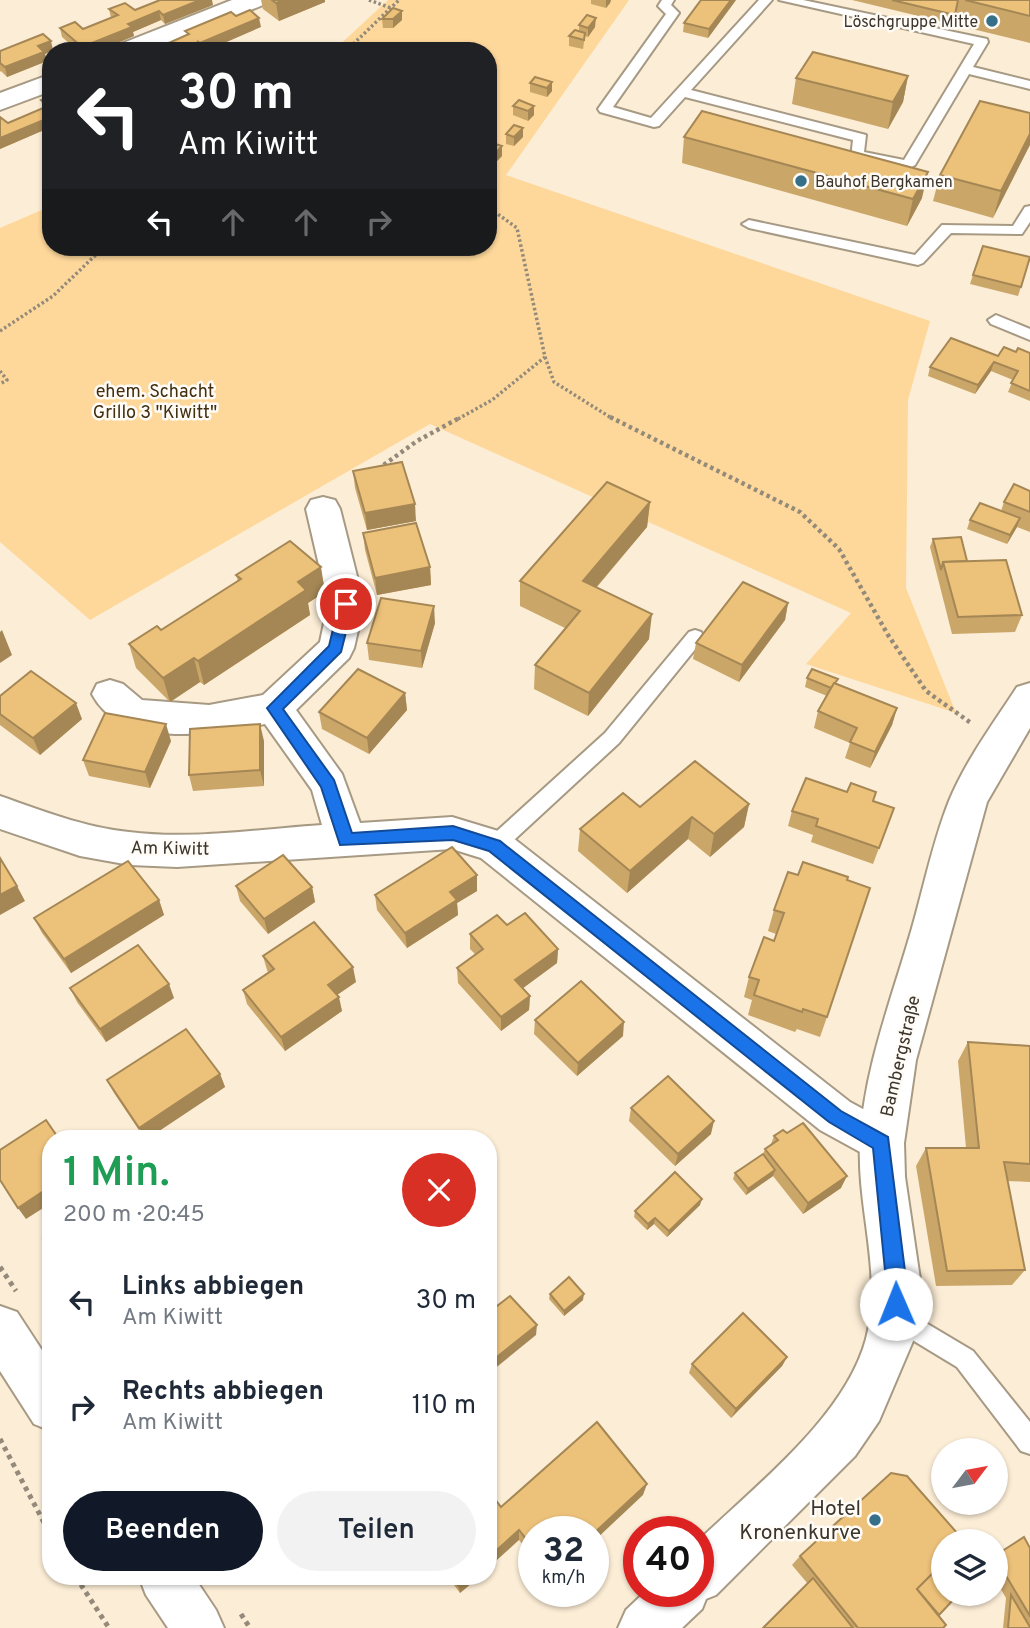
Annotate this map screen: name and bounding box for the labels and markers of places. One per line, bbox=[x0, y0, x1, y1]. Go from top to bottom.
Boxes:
place label: Löschgruppe Mitte bbox=[844, 13, 978, 33]
marker: Löschgruppe Mitte bbox=[984, 13, 1000, 29]
marker: Bauhof Bergkamen bbox=[793, 173, 809, 189]
place label: Bauhof Bergkamen bbox=[815, 173, 953, 193]
pin bbox=[316, 574, 376, 634]
place label: Hotel Kronenkurve bbox=[739, 1496, 861, 1547]
marker: Hotel Kronenkurve bbox=[867, 1512, 883, 1528]

